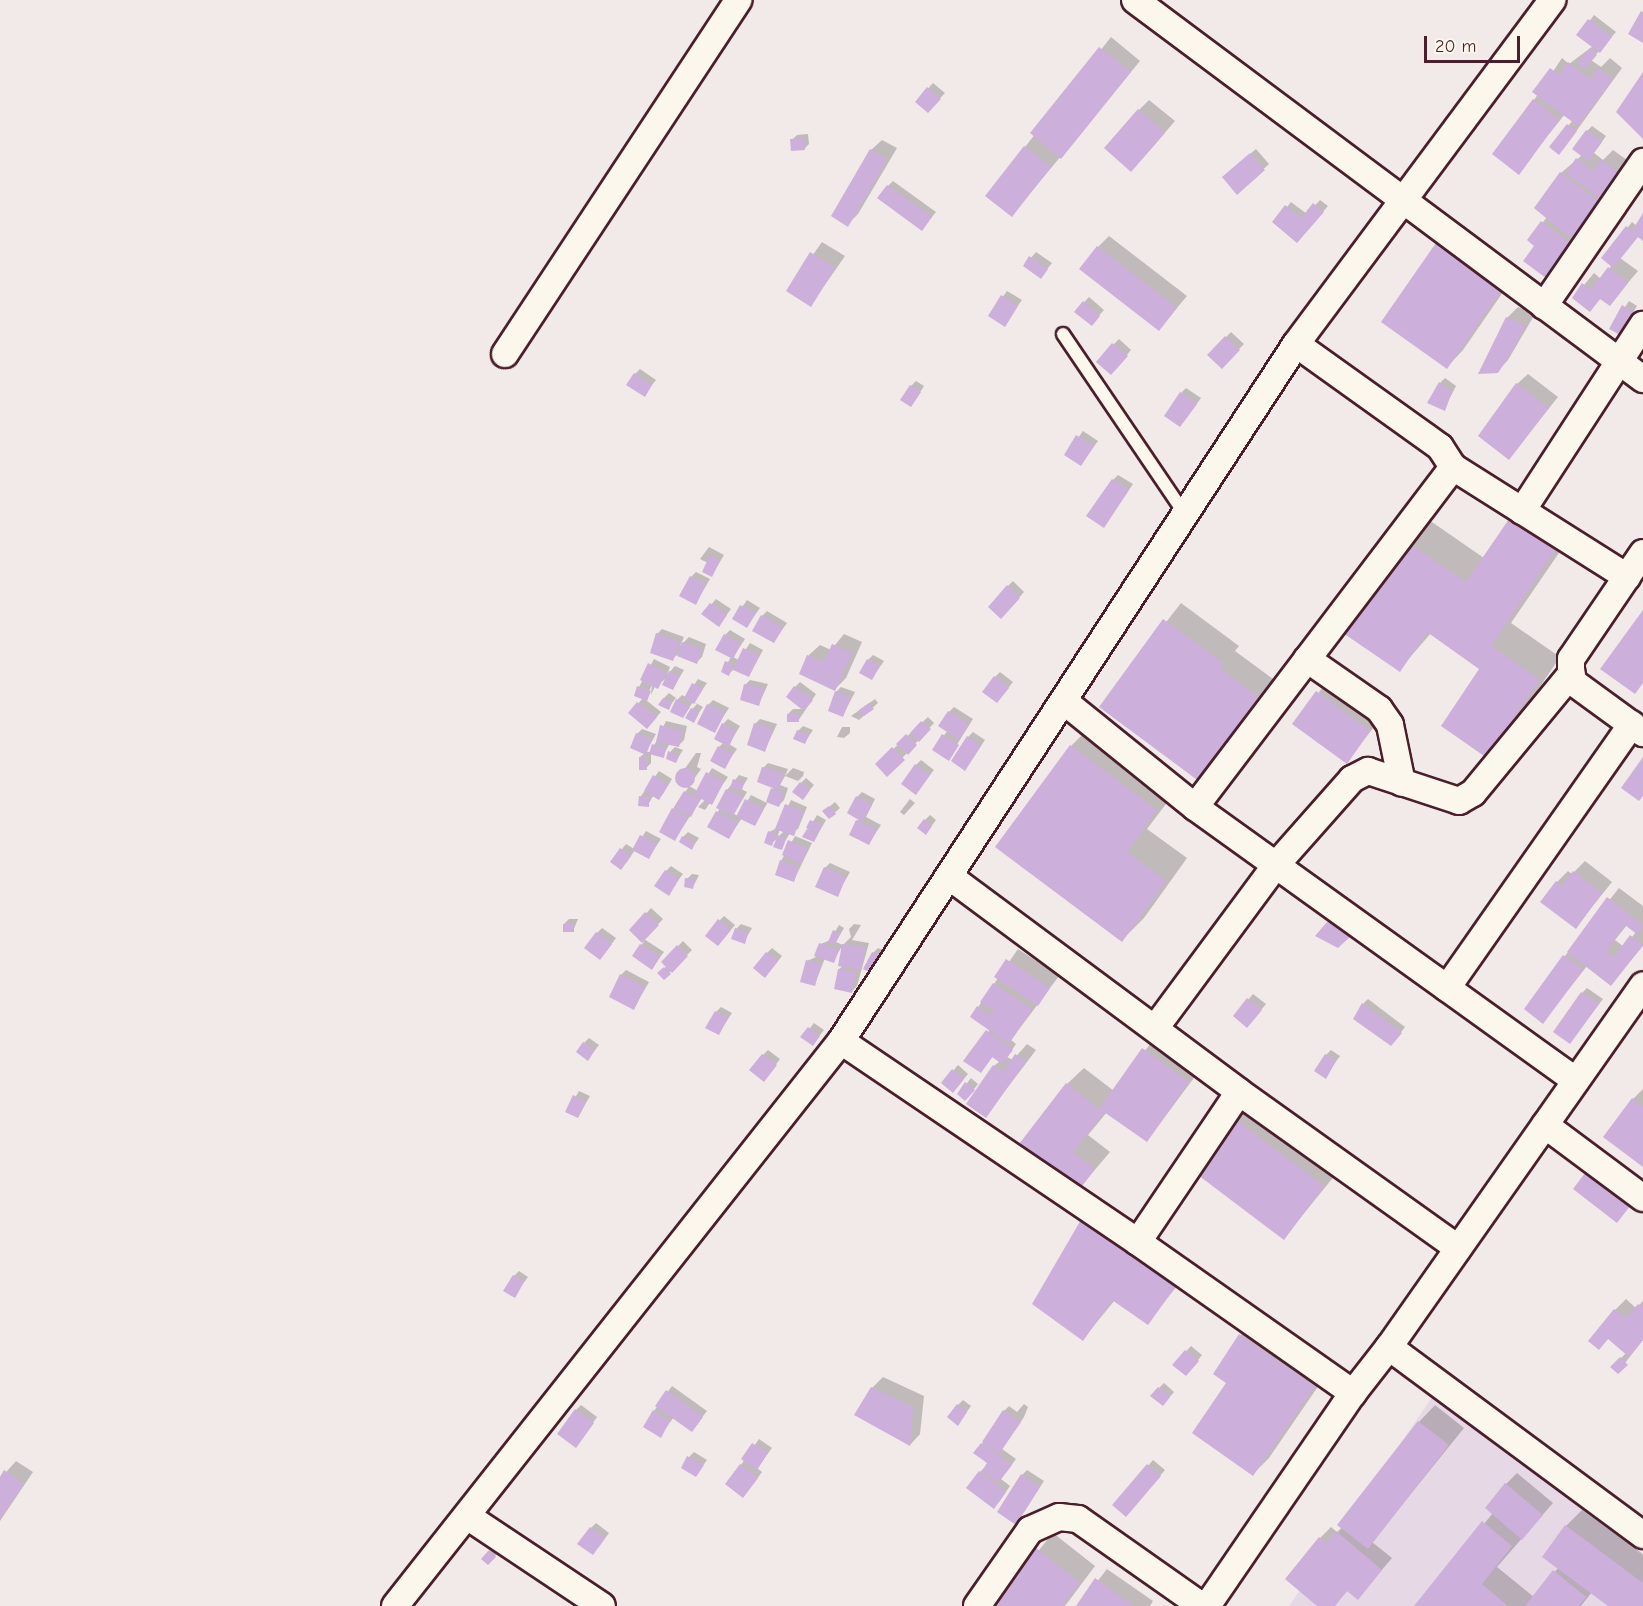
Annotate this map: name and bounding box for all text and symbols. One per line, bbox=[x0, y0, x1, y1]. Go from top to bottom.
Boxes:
scale bar bbox=[1427, 24, 1523, 62]
text: 20 m bbox=[1435, 36, 1476, 57]

